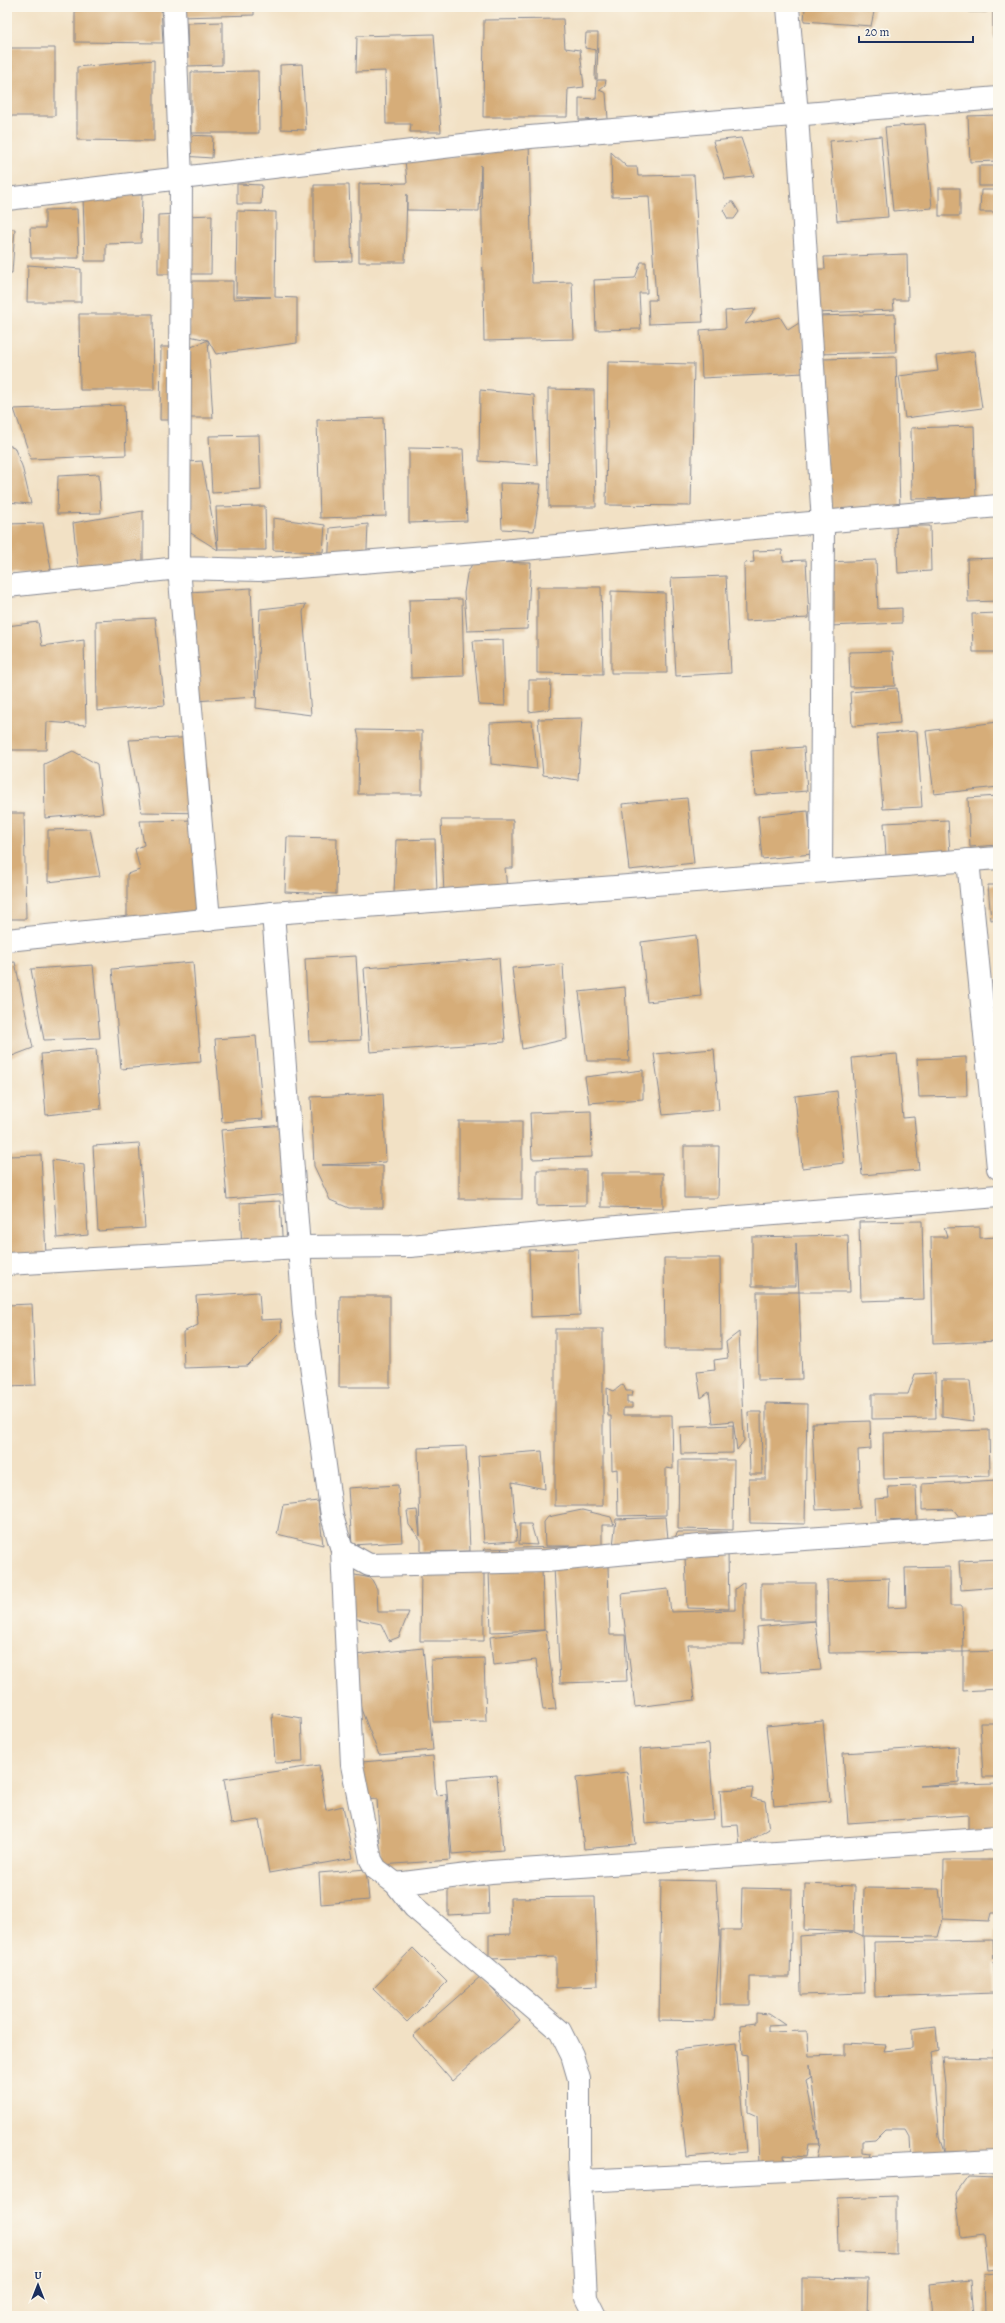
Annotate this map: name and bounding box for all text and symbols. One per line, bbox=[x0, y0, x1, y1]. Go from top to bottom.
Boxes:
scale bar bbox=[859, 18, 973, 44]
text: 20 m bbox=[865, 24, 889, 40]
north arrow bbox=[18, 2265, 58, 2305]
text: U bbox=[34, 2268, 42, 2283]

